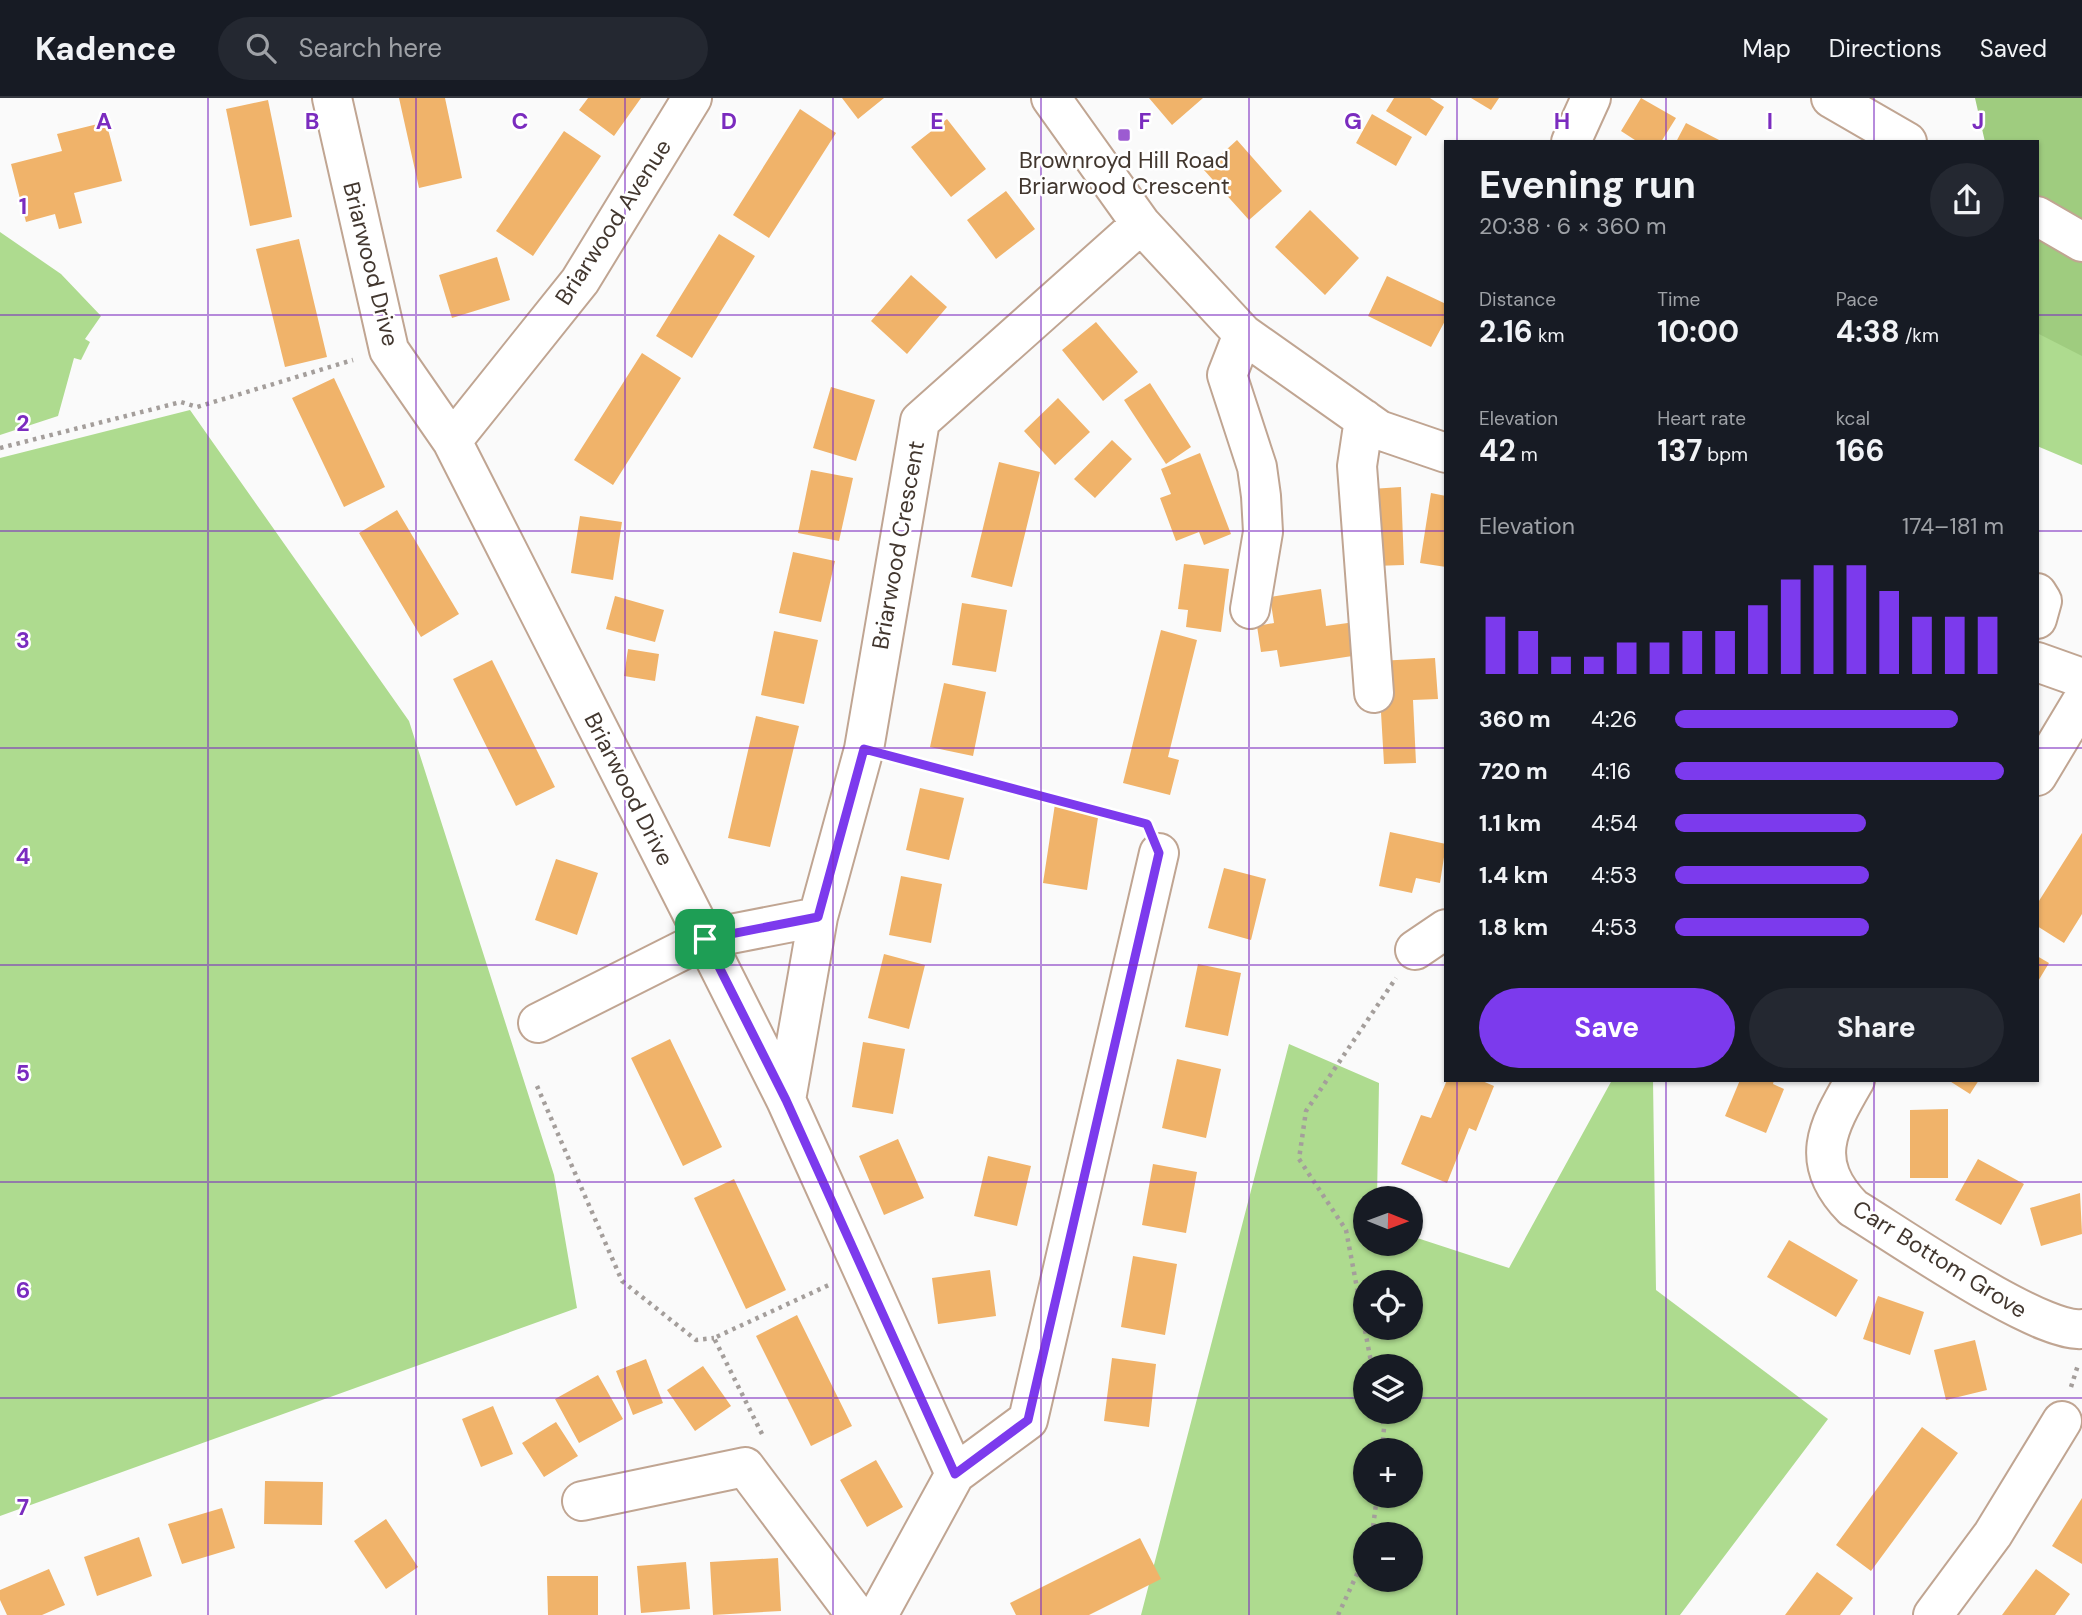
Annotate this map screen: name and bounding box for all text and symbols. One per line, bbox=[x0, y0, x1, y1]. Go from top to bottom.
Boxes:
search box bbox=[218, 17, 708, 80]
text: Kadence bbox=[35, 27, 176, 70]
icon: search bbox=[242, 29, 280, 67]
text: Search here bbox=[298, 31, 442, 65]
text: Map bbox=[1743, 33, 1791, 64]
text: Directions bbox=[1829, 33, 1942, 64]
text: Saved bbox=[1980, 33, 2047, 64]
text: A bbox=[96, 106, 112, 136]
text: B bbox=[305, 106, 319, 136]
text: C bbox=[512, 106, 528, 136]
text: D bbox=[721, 106, 737, 136]
text: E bbox=[930, 106, 944, 136]
text: F bbox=[1139, 106, 1152, 136]
text: G bbox=[1344, 106, 1362, 136]
text: H bbox=[1554, 106, 1570, 136]
text: I bbox=[1767, 106, 1773, 136]
text: J bbox=[1972, 106, 1984, 136]
marker: Brownroyd Hill Road Briarwood Crescent bbox=[1116, 127, 1132, 143]
street label: Briarwood Avenue bbox=[548, 133, 678, 311]
place label: Brownroyd Hill Road Briarwood Crescent bbox=[1018, 145, 1230, 201]
text: Evening run bbox=[1479, 160, 1696, 210]
button: share bbox=[1930, 163, 2004, 237]
street label: Briarwood Drive bbox=[336, 179, 406, 349]
text: 1 bbox=[19, 191, 27, 221]
text: 20:38 · 6 × 360 m bbox=[1479, 211, 1666, 241]
text: Distance bbox=[1479, 287, 1556, 312]
text: Time bbox=[1657, 287, 1700, 312]
text: Pace bbox=[1836, 287, 1878, 312]
text: 2.16 bbox=[1479, 312, 1533, 351]
text: 10:00 bbox=[1657, 312, 1739, 351]
text: 4:38 bbox=[1836, 312, 1900, 351]
text: km bbox=[1533, 323, 1564, 348]
text: /km bbox=[1900, 323, 1939, 348]
text: Elevation bbox=[1479, 406, 1558, 431]
text: Heart rate bbox=[1657, 406, 1746, 431]
text: kcal bbox=[1836, 406, 1870, 431]
text: 2 bbox=[16, 408, 30, 438]
text: 42 bbox=[1479, 431, 1516, 470]
text: 137 bbox=[1657, 431, 1702, 470]
text: 166 bbox=[1836, 431, 1885, 470]
street label: Briarwood Crescent bbox=[865, 438, 931, 652]
text: m bbox=[1516, 442, 1538, 467]
text: bpm bbox=[1702, 442, 1748, 467]
text: Elevation bbox=[1479, 511, 1575, 541]
text: 174–181 m bbox=[1902, 511, 2004, 541]
text: 3 bbox=[16, 625, 30, 655]
text: 360 m bbox=[1479, 704, 1551, 734]
text: 4:26 bbox=[1591, 704, 1637, 734]
street label: Briarwood Drive bbox=[577, 707, 681, 871]
text: 720 m bbox=[1479, 756, 1548, 786]
text: 4:16 bbox=[1591, 756, 1631, 786]
text: 1.1 km bbox=[1479, 808, 1541, 838]
text: 4:54 bbox=[1591, 808, 1638, 838]
text: 4 bbox=[16, 841, 31, 871]
text: 1.4 km bbox=[1479, 860, 1548, 890]
text: 4:53 bbox=[1591, 860, 1637, 890]
pin bbox=[675, 909, 735, 969]
text: 1.8 km bbox=[1479, 912, 1548, 942]
text: 4:53 bbox=[1591, 912, 1637, 942]
icon: arrive bbox=[686, 920, 724, 958]
button: Save bbox=[1479, 988, 1735, 1068]
button: Share bbox=[1749, 988, 2004, 1068]
text: 5 bbox=[16, 1058, 30, 1088]
north arrow bbox=[1353, 1186, 1423, 1256]
map controls bbox=[1353, 1186, 1423, 1592]
street label: Carr Bottom Grove bbox=[1847, 1193, 2033, 1325]
button: locate bbox=[1353, 1270, 1423, 1340]
text: 6 bbox=[16, 1275, 30, 1305]
button: layers bbox=[1353, 1354, 1423, 1424]
button: + bbox=[1353, 1438, 1423, 1508]
text: 7 bbox=[17, 1492, 29, 1522]
button: − bbox=[1353, 1522, 1423, 1592]

